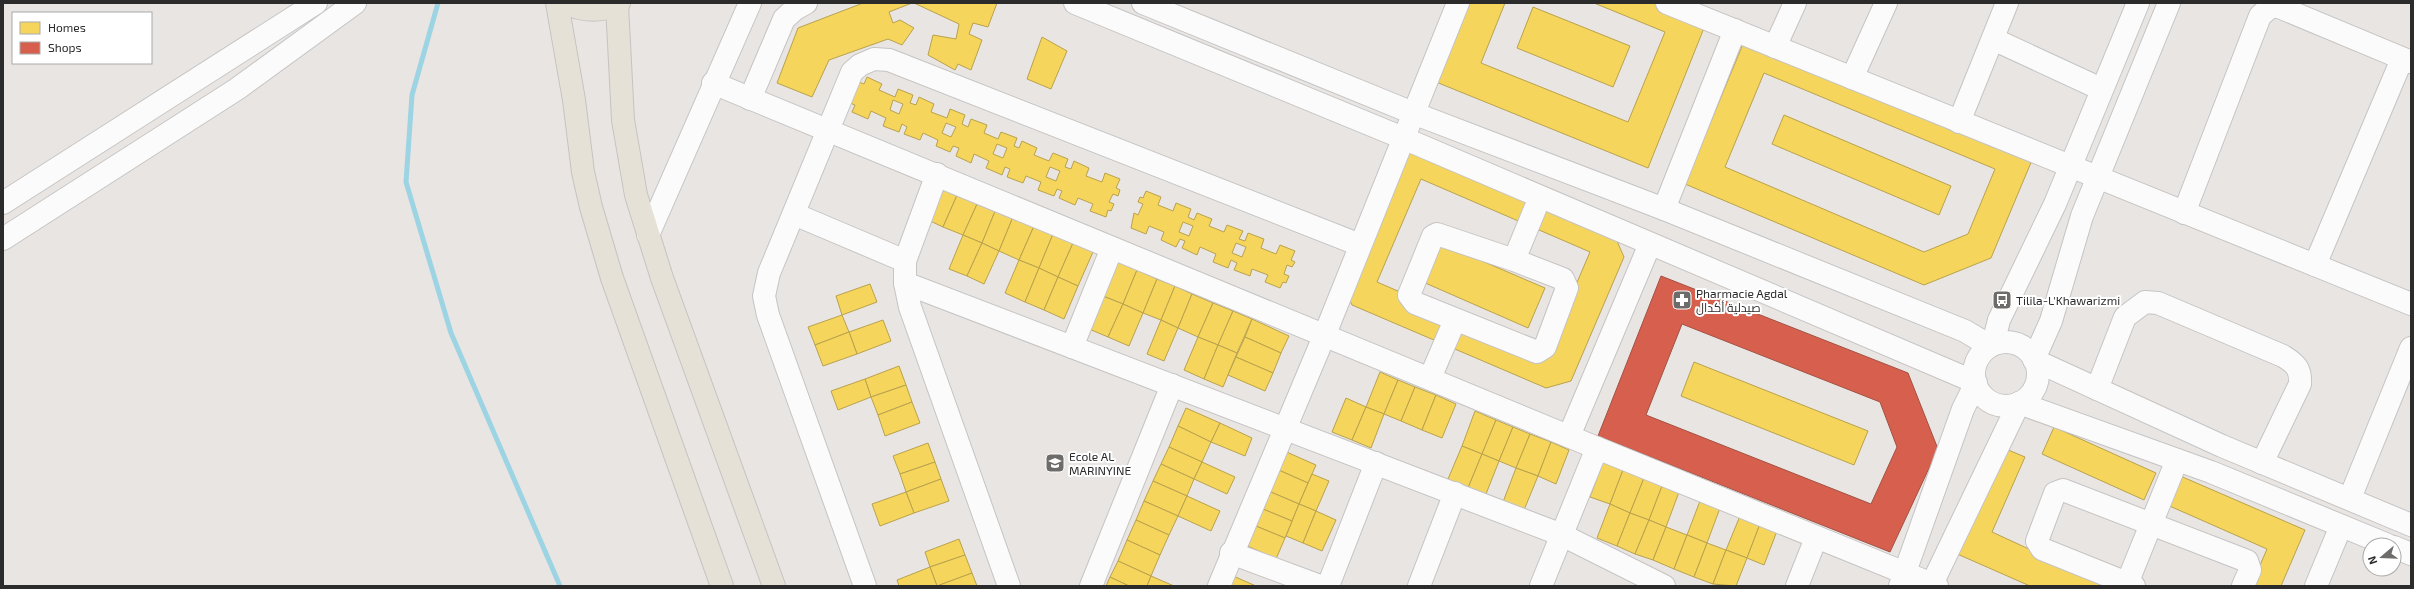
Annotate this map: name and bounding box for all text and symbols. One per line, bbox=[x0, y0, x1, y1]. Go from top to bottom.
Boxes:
legend bbox=[12, 12, 152, 64]
text: Homes bbox=[48, 20, 86, 34]
text: Shops bbox=[48, 40, 82, 54]
place label: Pharmacie Agdal صيدلية أكدال bbox=[1696, 286, 1788, 315]
pharmacy icon: Pharmacie Agdal صيدلية أكدال bbox=[1671, 289, 1693, 311]
bus stop icon: Tilila-L'Khawarizmi bbox=[1991, 289, 2013, 311]
place label: Tilila-L'Khawarizmi bbox=[2016, 293, 2120, 307]
place label: Ecole AL MARINYINE bbox=[1069, 449, 1131, 477]
school or university icon: Ecole AL MARINYINE bbox=[1044, 452, 1066, 474]
north arrow bbox=[2362, 537, 2402, 577]
text: N bbox=[2365, 554, 2380, 566]

